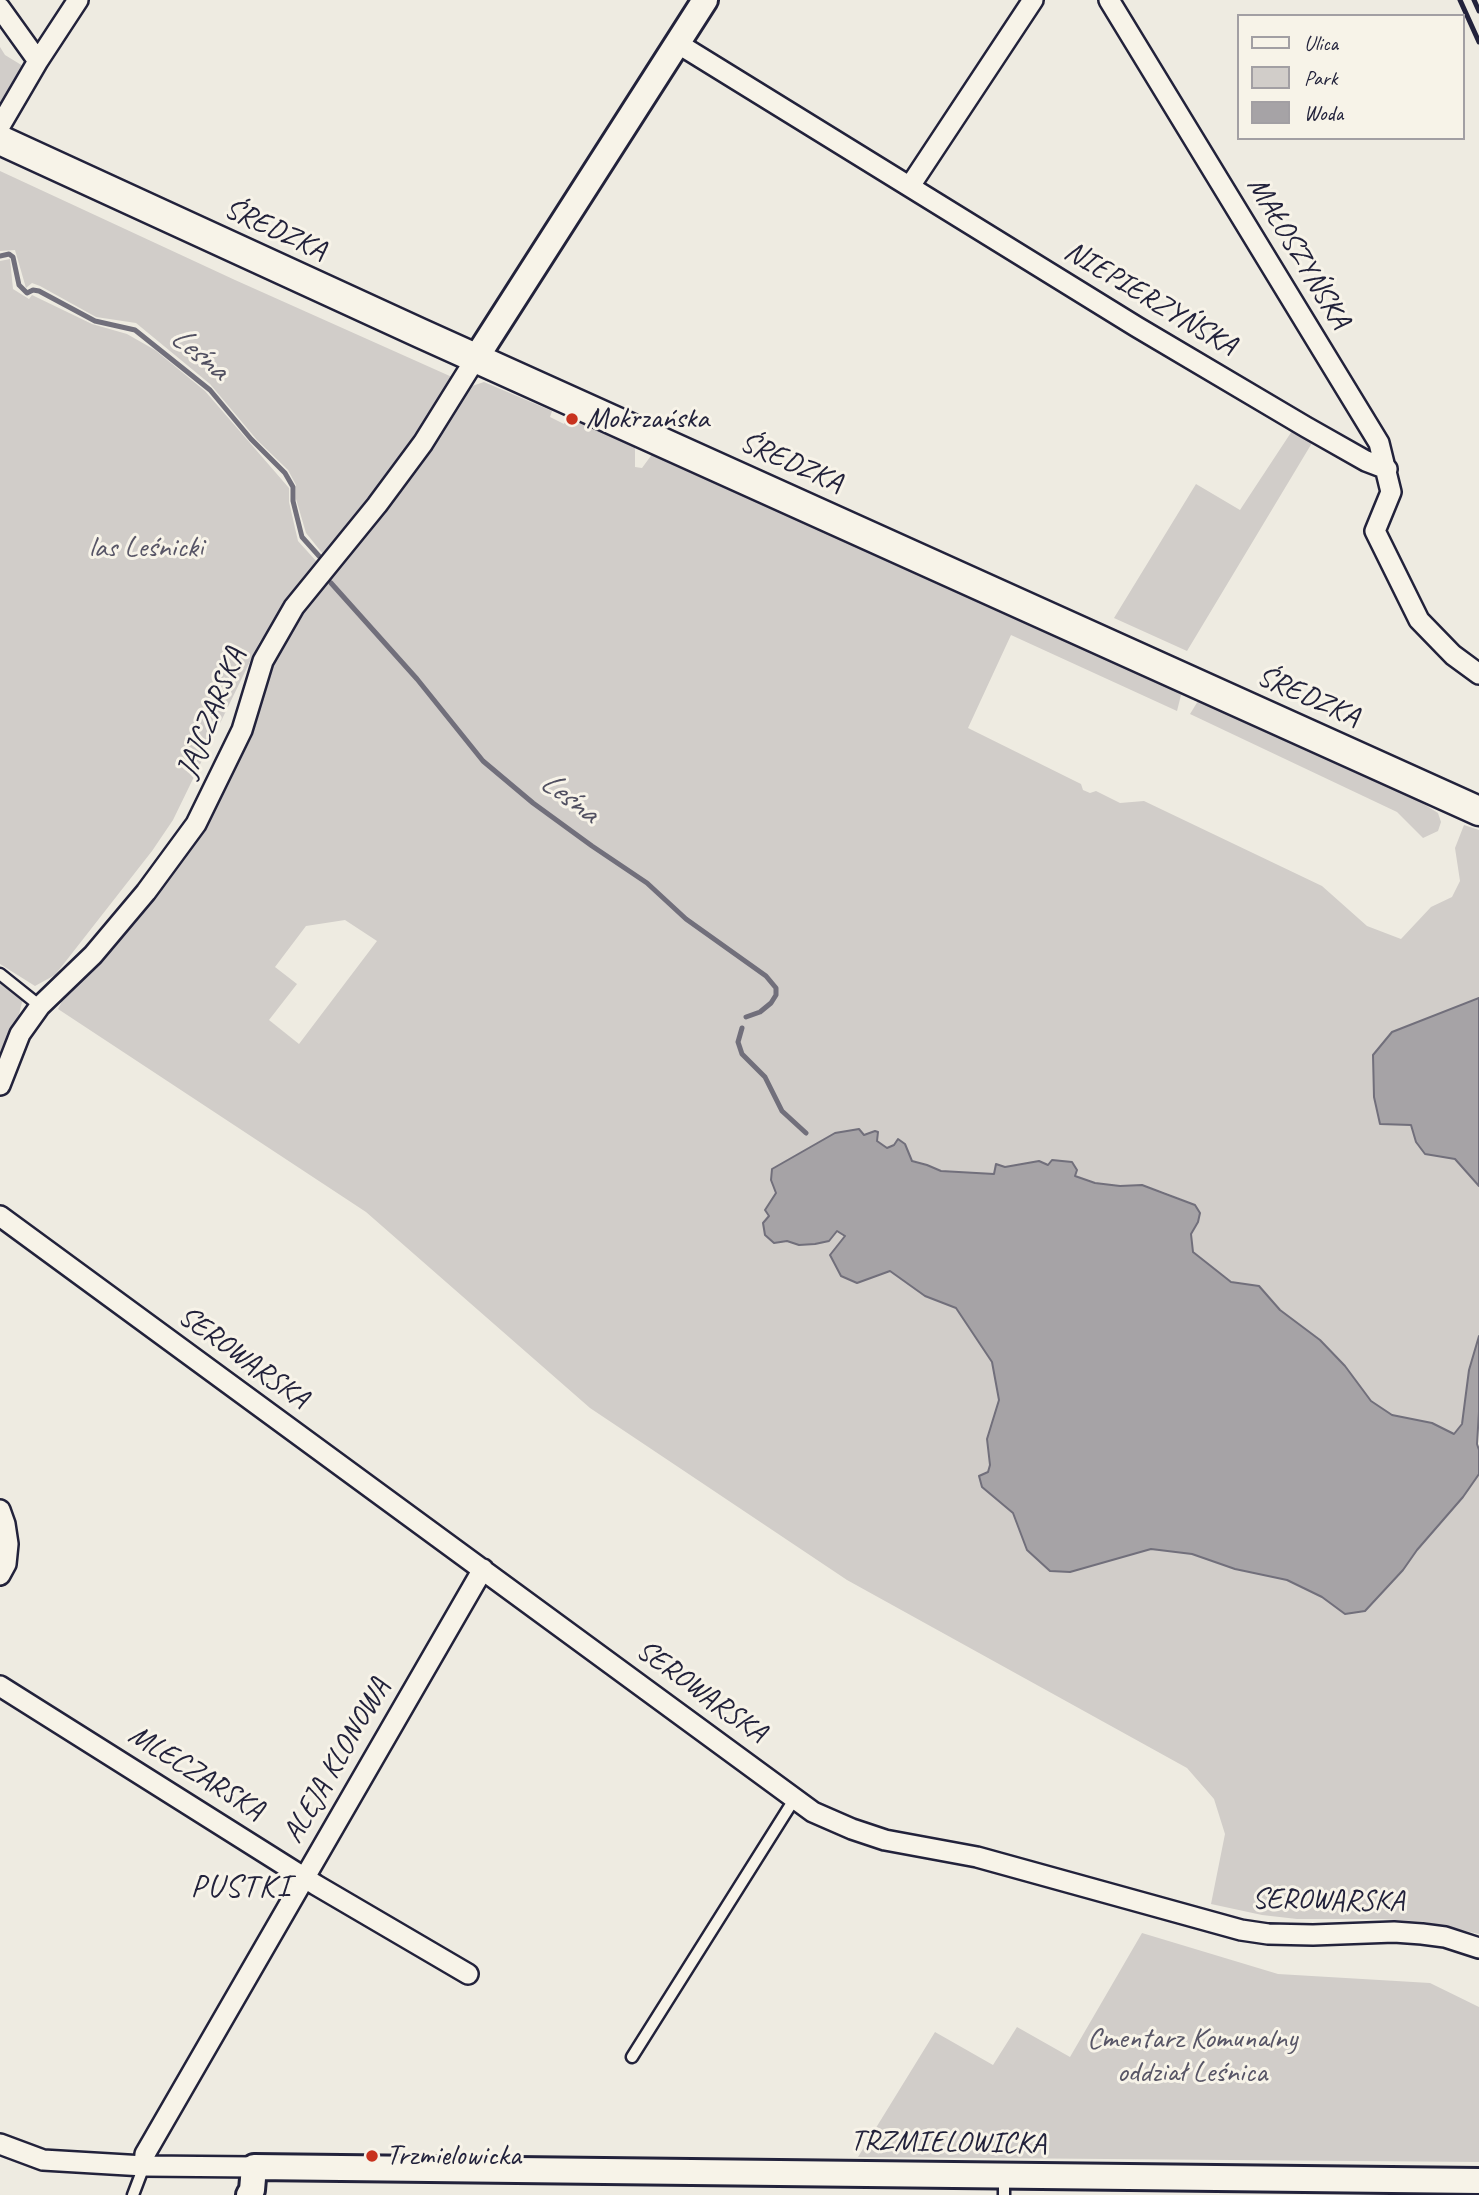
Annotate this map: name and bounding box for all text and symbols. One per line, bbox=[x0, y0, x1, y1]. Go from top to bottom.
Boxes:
legend bbox=[1238, 14, 1465, 140]
text: Ulica bbox=[1304, 30, 1338, 56]
text: Park bbox=[1304, 65, 1337, 91]
text: Woda bbox=[1304, 100, 1343, 126]
street label: MAŁOSZYŃSKA bbox=[1239, 170, 1357, 336]
street label: ŚREDZKA bbox=[218, 191, 332, 269]
street label: NIEPIERZYŃSKA bbox=[1057, 234, 1243, 364]
water label: Leśna bbox=[162, 319, 236, 389]
place label: Mokrzańska bbox=[586, 401, 709, 437]
marker: Mokrzańska bbox=[564, 411, 580, 427]
street label: ŚREDZKA bbox=[734, 424, 848, 502]
park label: las Leśnicki bbox=[89, 530, 203, 566]
street label: JAJCZARSKA bbox=[170, 643, 254, 783]
street label: ŚREDZKA bbox=[1251, 658, 1365, 736]
water label: Leśna bbox=[532, 764, 606, 832]
street label: SEROWARSKA bbox=[171, 1299, 315, 1417]
street label: SEROWARSKA bbox=[629, 1633, 773, 1751]
street label: ALEJA KLONOWA bbox=[276, 1672, 398, 1850]
street label: MLECZARSKA bbox=[122, 1717, 270, 1829]
district label: PUSTKI bbox=[191, 1869, 291, 1907]
street label: SEROWARSKA bbox=[1251, 1882, 1405, 1920]
park label: Cmentarz Komunalny oddział Leśnica bbox=[1087, 2021, 1297, 2092]
street label: TRZMIELOWICKA bbox=[850, 2123, 1046, 2163]
place label: Trzmielowicka bbox=[386, 2138, 521, 2174]
marker: Trzmielowicka bbox=[364, 2148, 380, 2164]

